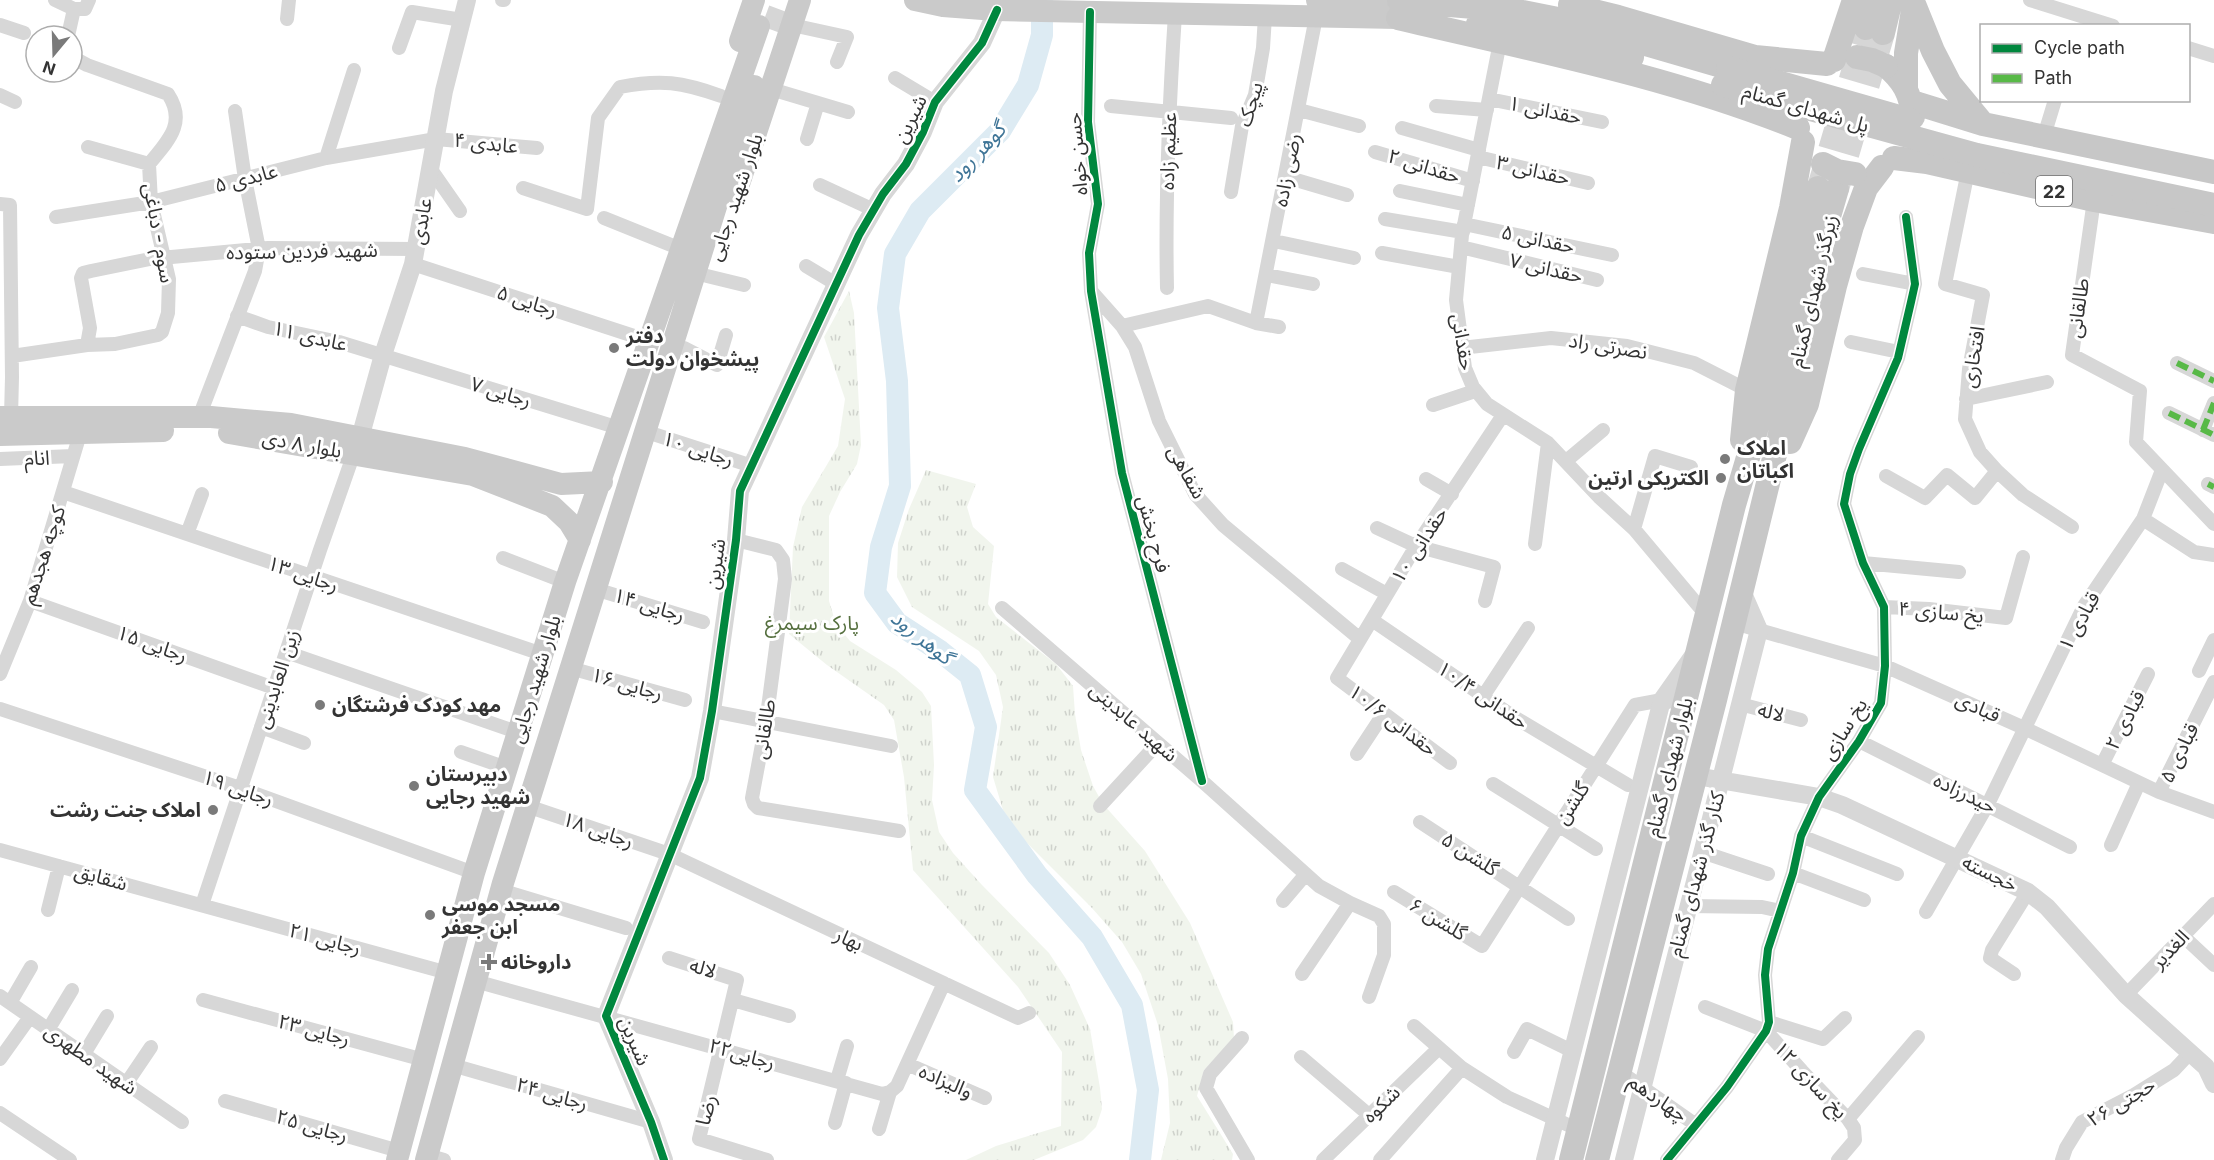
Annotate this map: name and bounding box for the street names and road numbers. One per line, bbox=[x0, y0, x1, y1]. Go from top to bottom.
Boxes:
street label: پل شهدای گمنام bbox=[1739, 78, 1872, 140]
street label: پیچک bbox=[1232, 79, 1269, 130]
street label: شیرین bbox=[888, 91, 932, 147]
street label: حقدانی ۱ bbox=[1506, 91, 1584, 129]
street label: حسن خواه bbox=[1061, 112, 1093, 196]
street label: عظیم زاده bbox=[1155, 112, 1184, 190]
street label: عابدی ۴ bbox=[453, 128, 519, 158]
street label: بلوار شهید رجایی bbox=[702, 130, 768, 264]
street label: رضی زاده bbox=[1268, 131, 1306, 209]
street label: حقدانی ۲ bbox=[1385, 144, 1463, 188]
street label: حقدانی ۳ bbox=[1494, 150, 1572, 190]
street label: عابدی ۵ bbox=[212, 159, 280, 197]
road number: 22 bbox=[2036, 176, 2072, 206]
street label: سوم - دباغی bbox=[135, 181, 180, 285]
street label: عابدی bbox=[405, 196, 437, 246]
street label: زیرگذر شهدای گمنام bbox=[1784, 212, 1845, 370]
street label: حقدانی ۵ bbox=[1499, 220, 1577, 258]
street label: شهید فردین ستوده bbox=[226, 238, 378, 264]
street label: حقدانی ۷ bbox=[1507, 248, 1585, 288]
street label: طالقانی bbox=[2062, 276, 2094, 340]
street label: رجایی ۵ bbox=[494, 280, 560, 322]
street label: حقدانی bbox=[1446, 312, 1480, 372]
street label: عابدی ۱۱ bbox=[270, 316, 350, 356]
street label: افتخاری bbox=[1956, 324, 1990, 390]
street label: نصرتی راد bbox=[1567, 328, 1649, 364]
street label: رجایی ۷ bbox=[468, 371, 534, 413]
street label: بلوار ۸ دی bbox=[260, 425, 344, 463]
street label: رجایی ۱۰ bbox=[659, 426, 737, 472]
street label: شفاهی bbox=[1163, 441, 1211, 503]
street label: انام bbox=[24, 446, 50, 473]
street label: فرح بخش bbox=[1129, 493, 1176, 576]
street label: کوچه هجدهم bbox=[16, 502, 73, 608]
street label: حقدانی ۱۰ bbox=[1386, 503, 1452, 587]
street label: شیرین bbox=[700, 537, 730, 591]
street label: رجایی ۱۳ bbox=[264, 551, 342, 597]
street label: رجایی ۱۴ bbox=[610, 583, 688, 627]
street label: قبادی ۱ bbox=[2053, 587, 2105, 655]
street label: یخ سازی ۴ bbox=[1897, 596, 1985, 631]
street label: بلوار شهید رجایی bbox=[504, 612, 566, 746]
street label: رجایی ۱۵ bbox=[113, 620, 191, 668]
street label: زین العابدینی bbox=[250, 626, 304, 732]
street label: حقدانی ۱۰/۴ bbox=[1433, 656, 1533, 734]
street label: رجایی ۱۶ bbox=[588, 662, 666, 706]
street label: شهید عابدینی bbox=[1085, 677, 1183, 767]
street label: حقدانی ۱۰/۶ bbox=[1344, 679, 1442, 761]
street label: قبادی ۲ bbox=[2100, 686, 2150, 754]
street label: قبادی bbox=[1952, 687, 2004, 727]
street label: یخ سازی bbox=[1816, 694, 1875, 766]
street label: بلوار شهدای گمنام bbox=[1640, 695, 1701, 840]
street label: طالقانی bbox=[747, 697, 781, 761]
street label: لاله bbox=[1755, 697, 1787, 727]
street label: قبادی ۵ bbox=[2154, 719, 2204, 787]
street label: رجایی ۱۹ bbox=[199, 765, 277, 811]
street label: حیدرزاده bbox=[1930, 768, 2000, 818]
street label: گلشن bbox=[1549, 777, 1595, 829]
street label: کنار گذر شهدای گمنام bbox=[1662, 788, 1733, 960]
street label: رجایی ۱۸ bbox=[559, 807, 637, 853]
street label: گلشن ۵ bbox=[1437, 827, 1504, 882]
street label: خجسته bbox=[1958, 849, 2022, 897]
street label: شقایق bbox=[72, 858, 130, 896]
street label: گلشن ۶ bbox=[1405, 893, 1472, 946]
street label: رجایی ۲۱ bbox=[286, 918, 364, 960]
street label: بهار bbox=[830, 922, 867, 956]
street label: الغدیر bbox=[2145, 925, 2194, 974]
street label: لاله bbox=[687, 953, 719, 983]
street label: رجایی ۲۳ bbox=[275, 1009, 353, 1051]
street label: شیرین bbox=[614, 1013, 656, 1069]
street label: شهید مطهری bbox=[40, 1018, 142, 1100]
street label: ۲۲رجایی bbox=[706, 1033, 778, 1075]
street label: یخ سازی ۱۲ bbox=[1767, 1036, 1853, 1126]
street label: والیزاده bbox=[915, 1059, 977, 1103]
street label: چهاردهم bbox=[1622, 1069, 1692, 1129]
street label: رجایی ۲۴ bbox=[513, 1072, 591, 1116]
street label: حجتی ۲۶ bbox=[2083, 1072, 2159, 1132]
street label: شکوه bbox=[1357, 1080, 1405, 1128]
street label: رضا bbox=[691, 1092, 721, 1128]
street label: رجایی ۲۵ bbox=[273, 1104, 351, 1148]

